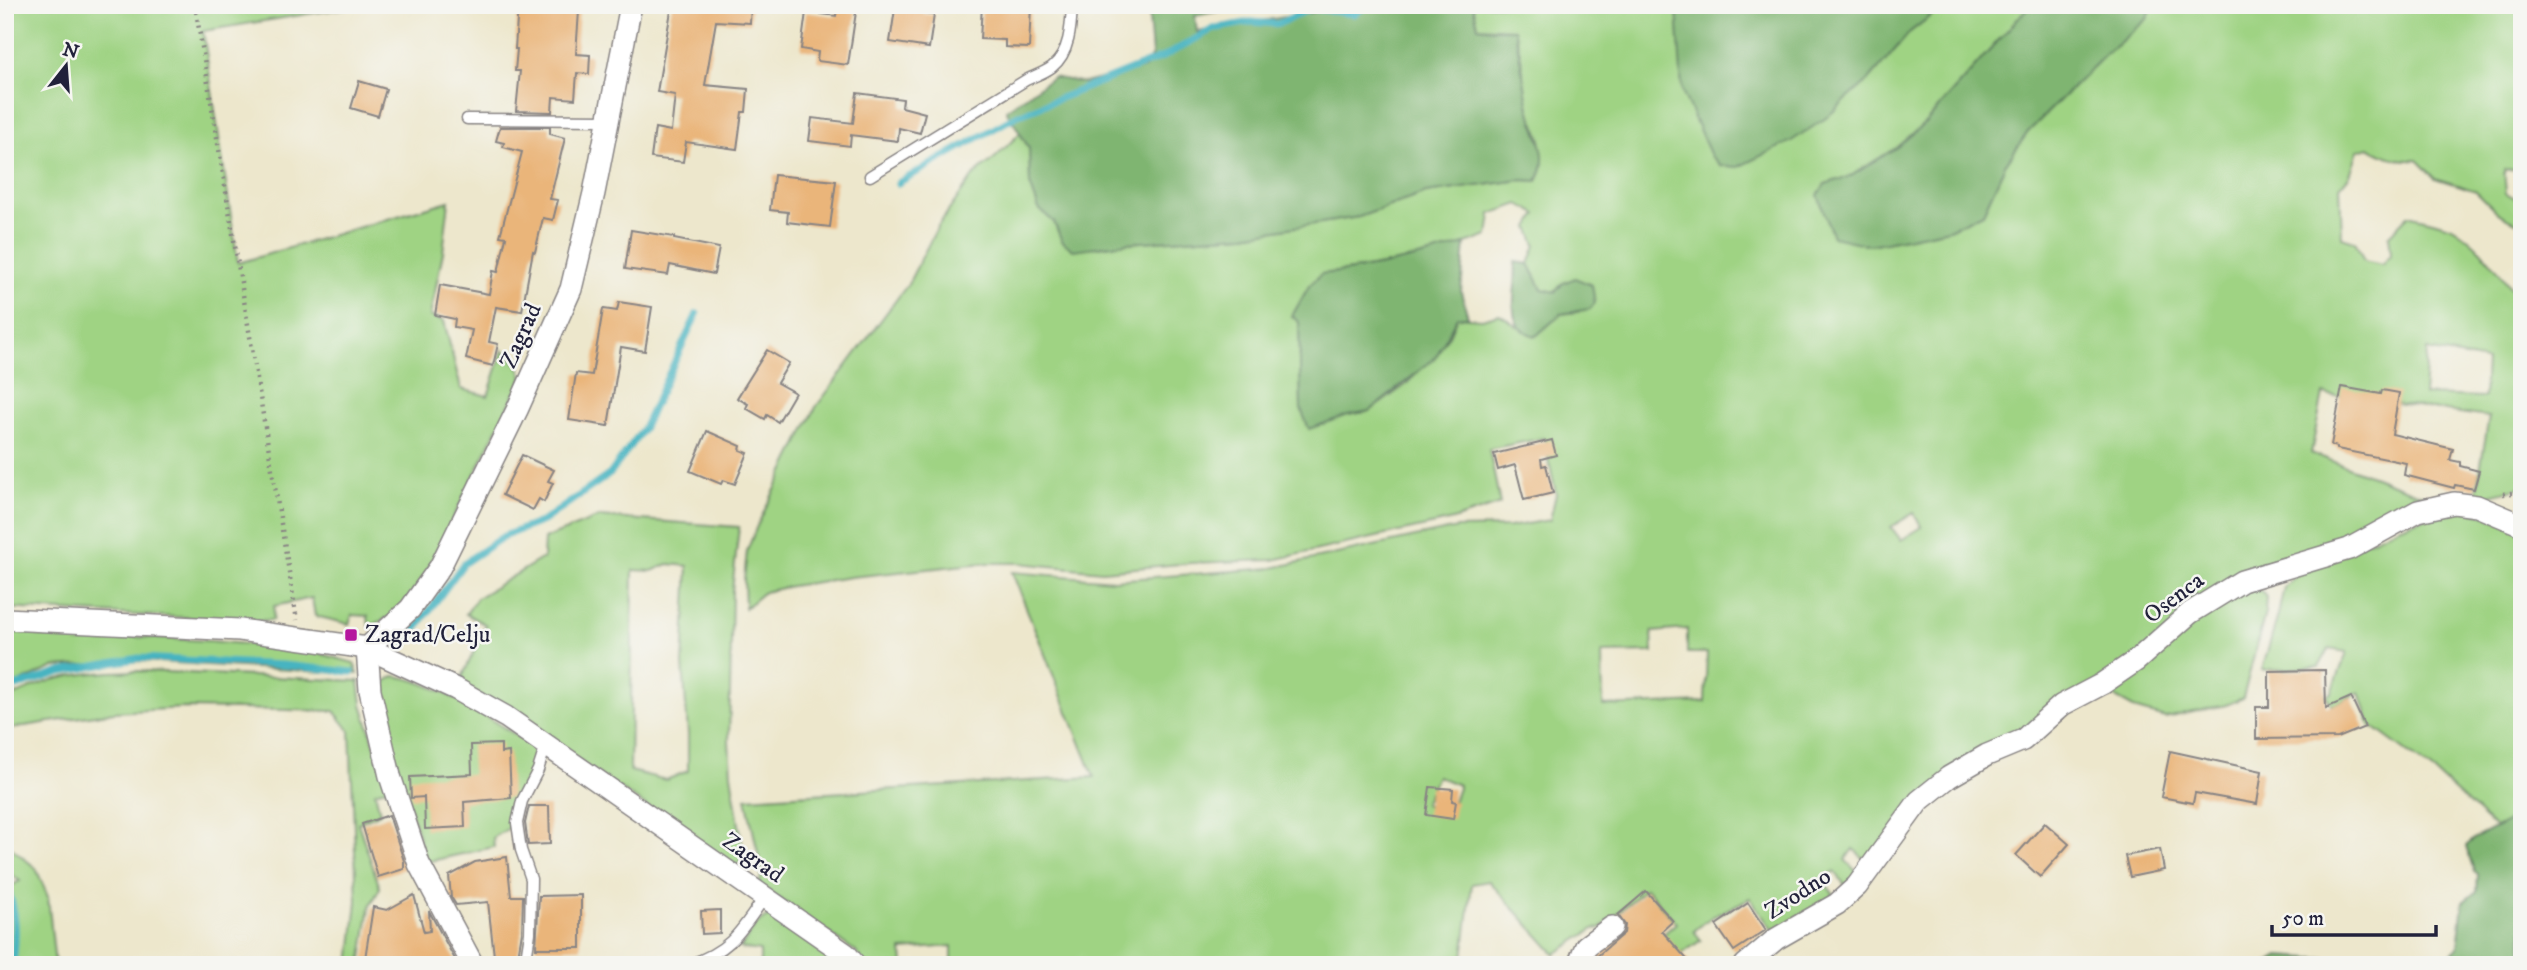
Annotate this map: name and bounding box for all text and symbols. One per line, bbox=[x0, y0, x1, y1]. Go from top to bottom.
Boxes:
north arrow bbox=[32, 32, 102, 102]
text: N bbox=[60, 38, 82, 65]
street label: Zagrad bbox=[493, 299, 549, 373]
street label: Osenca bbox=[2138, 565, 2211, 630]
place label: Zagrad/Celju bbox=[365, 620, 490, 650]
marker: Zagrad/Celju bbox=[343, 627, 359, 643]
street label: Zagrad bbox=[716, 826, 790, 890]
street label: Zvodno bbox=[1759, 862, 1837, 926]
scale bar bbox=[2272, 893, 2436, 937]
text: 50 m bbox=[2282, 906, 2324, 932]

